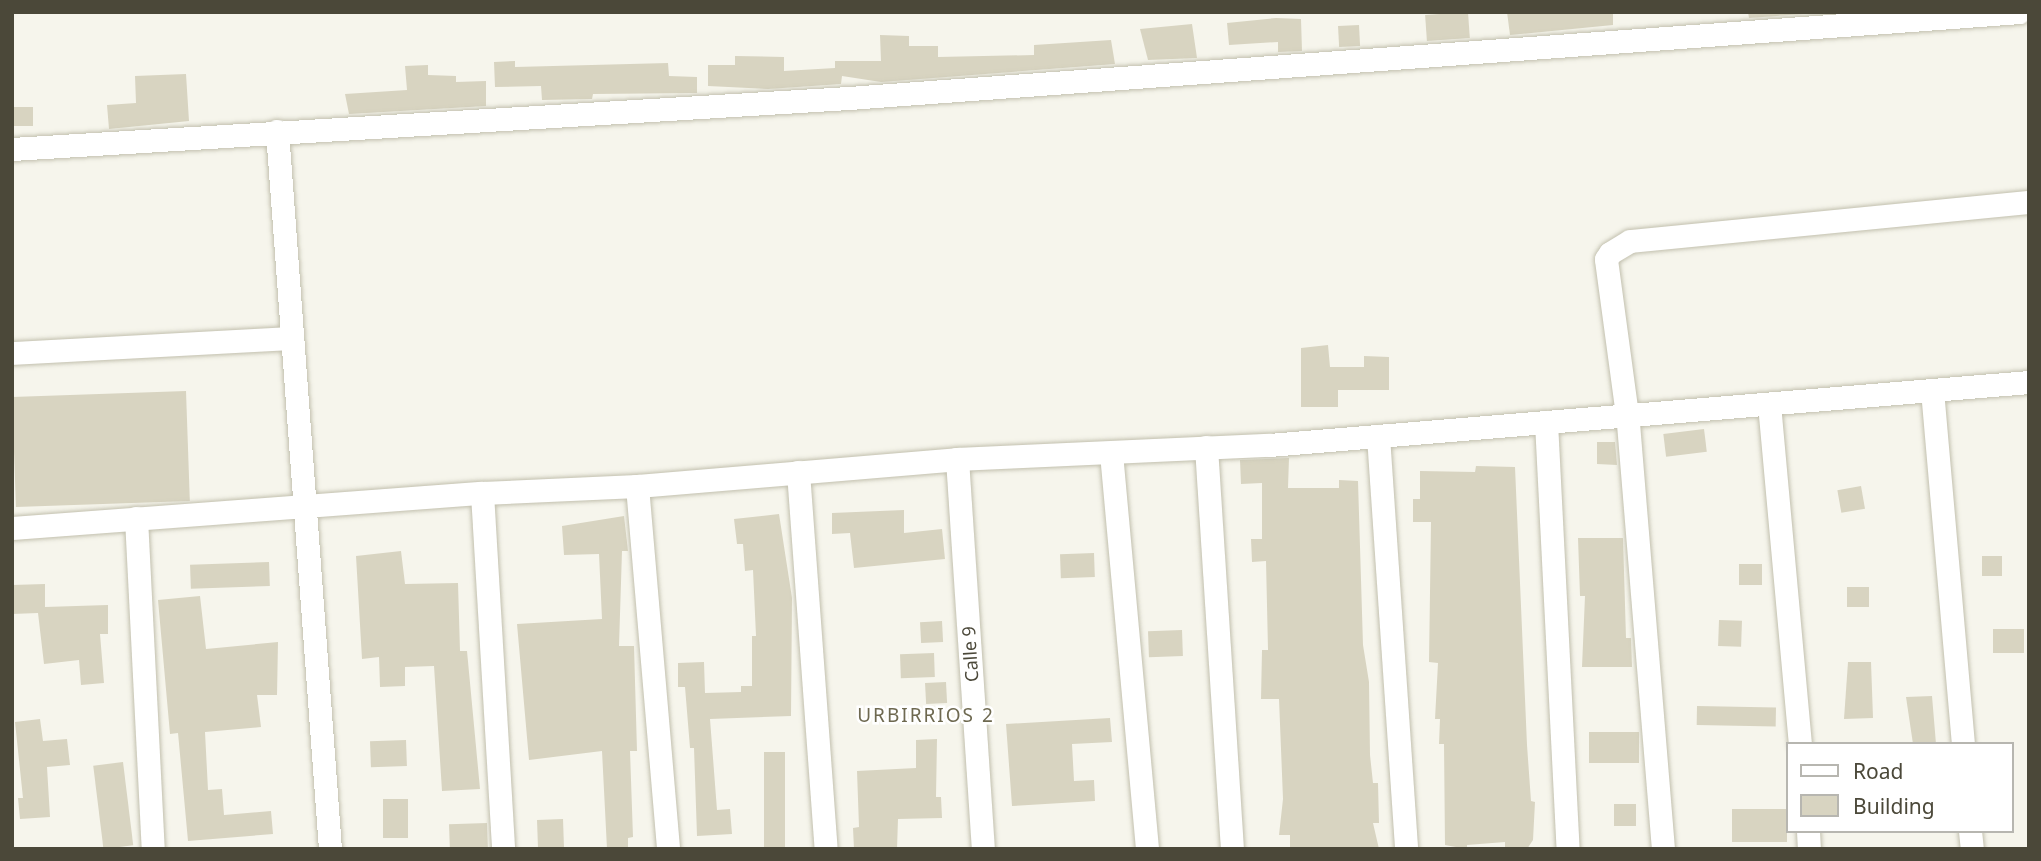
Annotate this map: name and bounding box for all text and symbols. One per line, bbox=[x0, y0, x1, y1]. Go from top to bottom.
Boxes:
street label: Calle 9 bbox=[957, 625, 983, 683]
district label: URBIRRIOS 2 bbox=[859, 705, 993, 727]
legend bbox=[1786, 742, 2013, 833]
text: Road bbox=[1853, 757, 1903, 785]
text: Building bbox=[1853, 792, 1935, 820]

